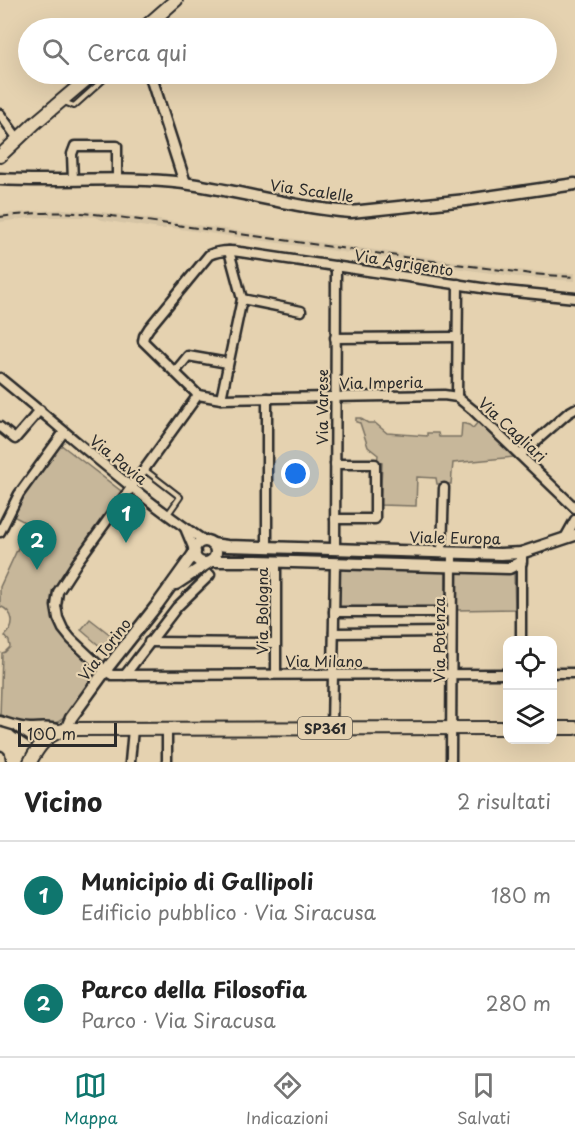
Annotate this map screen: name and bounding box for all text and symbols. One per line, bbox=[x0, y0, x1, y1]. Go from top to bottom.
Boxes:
search box bbox=[18, 18, 557, 84]
icon: search bbox=[39, 35, 72, 68]
text: Cerca qui bbox=[87, 35, 187, 68]
street label: Via Scalelle bbox=[269, 173, 355, 207]
street label: Via Agrigento bbox=[353, 243, 455, 281]
street label: Via Varese bbox=[310, 369, 333, 445]
street label: Via Imperia bbox=[339, 370, 424, 394]
street label: Via Cagliari bbox=[474, 391, 552, 467]
street label: Via Pavia bbox=[85, 429, 153, 490]
your location bbox=[281, 459, 310, 488]
pin: 1 bbox=[106, 494, 146, 543]
pin: 2 bbox=[18, 520, 57, 570]
street label: Viale Europa bbox=[409, 525, 502, 549]
street label: Via Bologna bbox=[250, 567, 273, 655]
street label: Via Potenza bbox=[427, 597, 450, 683]
street label: Via Torino bbox=[72, 613, 136, 685]
map controls bbox=[503, 636, 557, 744]
button: locate bbox=[503, 636, 557, 690]
street label: Via Milano bbox=[285, 649, 363, 672]
button: layers bbox=[503, 690, 557, 744]
road number: SP361 bbox=[298, 717, 352, 739]
scale bar bbox=[18, 720, 117, 748]
text: 100 m bbox=[27, 721, 76, 745]
text: Vicino bbox=[24, 782, 102, 821]
text: 2 risultati bbox=[457, 786, 551, 816]
text: Municipio di Gallipoli bbox=[81, 864, 313, 897]
text: 1 bbox=[39, 880, 48, 910]
text: 180 m bbox=[491, 880, 551, 910]
text: Edificio pubblico · Via Siracusa bbox=[81, 897, 376, 927]
text: Parco della Filosofia bbox=[81, 972, 307, 1005]
text: 2 bbox=[36, 988, 51, 1018]
text: 280 m bbox=[486, 988, 551, 1018]
text: Parco · Via Siracusa bbox=[81, 1005, 276, 1035]
tab: Mappa bbox=[64, 1069, 118, 1129]
tab: Indicazioni bbox=[246, 1069, 328, 1129]
tab: Salvati bbox=[457, 1069, 511, 1129]

